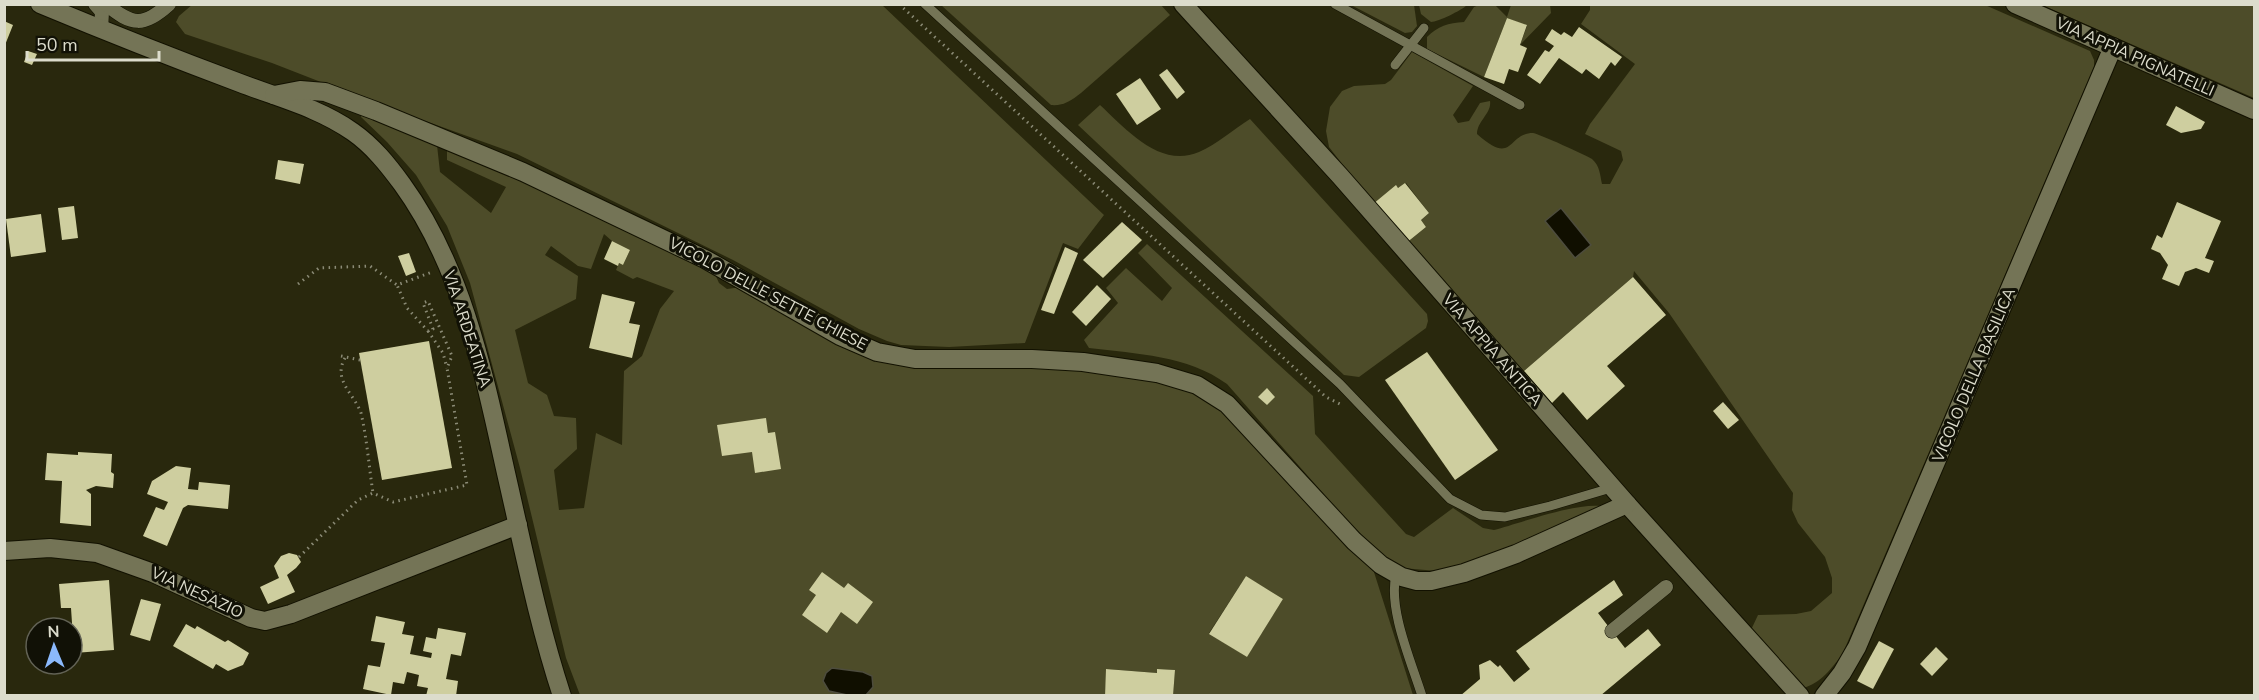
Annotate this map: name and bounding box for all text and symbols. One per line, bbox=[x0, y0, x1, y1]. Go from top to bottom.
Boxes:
street label: VIA APPIA PIGNATELLI bbox=[2051, 12, 2218, 102]
scale bar bbox=[27, 24, 159, 62]
text: 50 m bbox=[36, 33, 78, 57]
street label: VICOLO DELLE SETTE CHIESE bbox=[664, 232, 871, 356]
street label: VIA ARDEATINA bbox=[437, 267, 496, 391]
street label: VICOLO DELLA BASILICA bbox=[1927, 284, 2021, 467]
street label: VIA APPIA ANTICA bbox=[1436, 288, 1547, 411]
street label: VIA NESAZIO bbox=[147, 562, 247, 624]
north arrow bbox=[24, 616, 84, 676]
text: N bbox=[47, 621, 60, 643]

